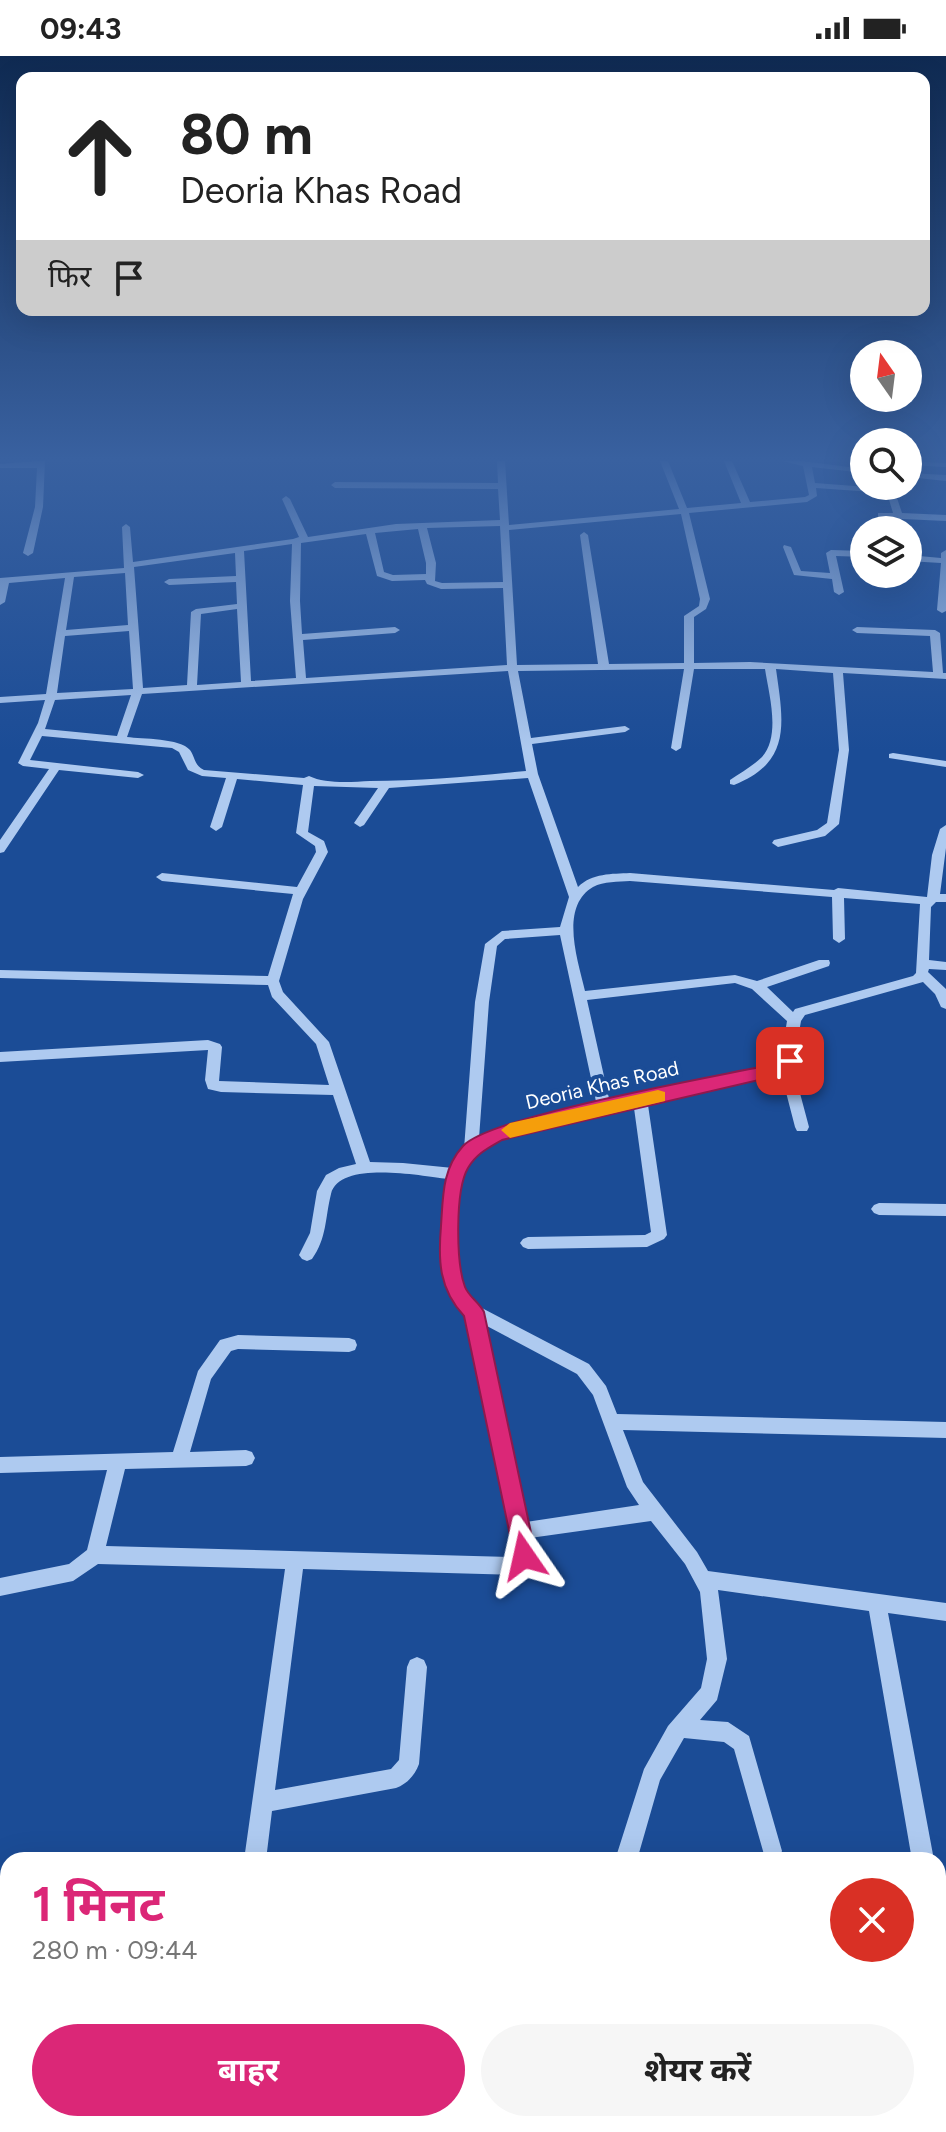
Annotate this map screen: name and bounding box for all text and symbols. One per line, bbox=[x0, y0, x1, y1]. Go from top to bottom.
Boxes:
text: 09:43 bbox=[40, 10, 122, 47]
text: 80 m bbox=[180, 101, 313, 168]
icon: ahead bbox=[48, 104, 152, 208]
text: Deoria Khas Road bbox=[180, 169, 462, 212]
icon: arrive bbox=[107, 256, 151, 300]
text: फिर bbox=[48, 258, 91, 295]
north arrow bbox=[850, 340, 922, 412]
map controls bbox=[850, 340, 922, 588]
button: search bbox=[850, 428, 922, 500]
button: layers bbox=[850, 516, 922, 588]
pin bbox=[756, 1027, 824, 1095]
icon: arrive bbox=[768, 1039, 812, 1083]
street label: Deoria Khas Road bbox=[523, 1056, 681, 1114]
position arrow bbox=[482, 1514, 566, 1598]
text: 1 मिनट bbox=[32, 1875, 164, 1933]
button: close bbox=[830, 1878, 914, 1962]
text: 280 m · 09:44 bbox=[32, 1934, 197, 1966]
button: बाहर bbox=[32, 2024, 465, 2116]
button: शेयर करें bbox=[481, 2024, 914, 2116]

